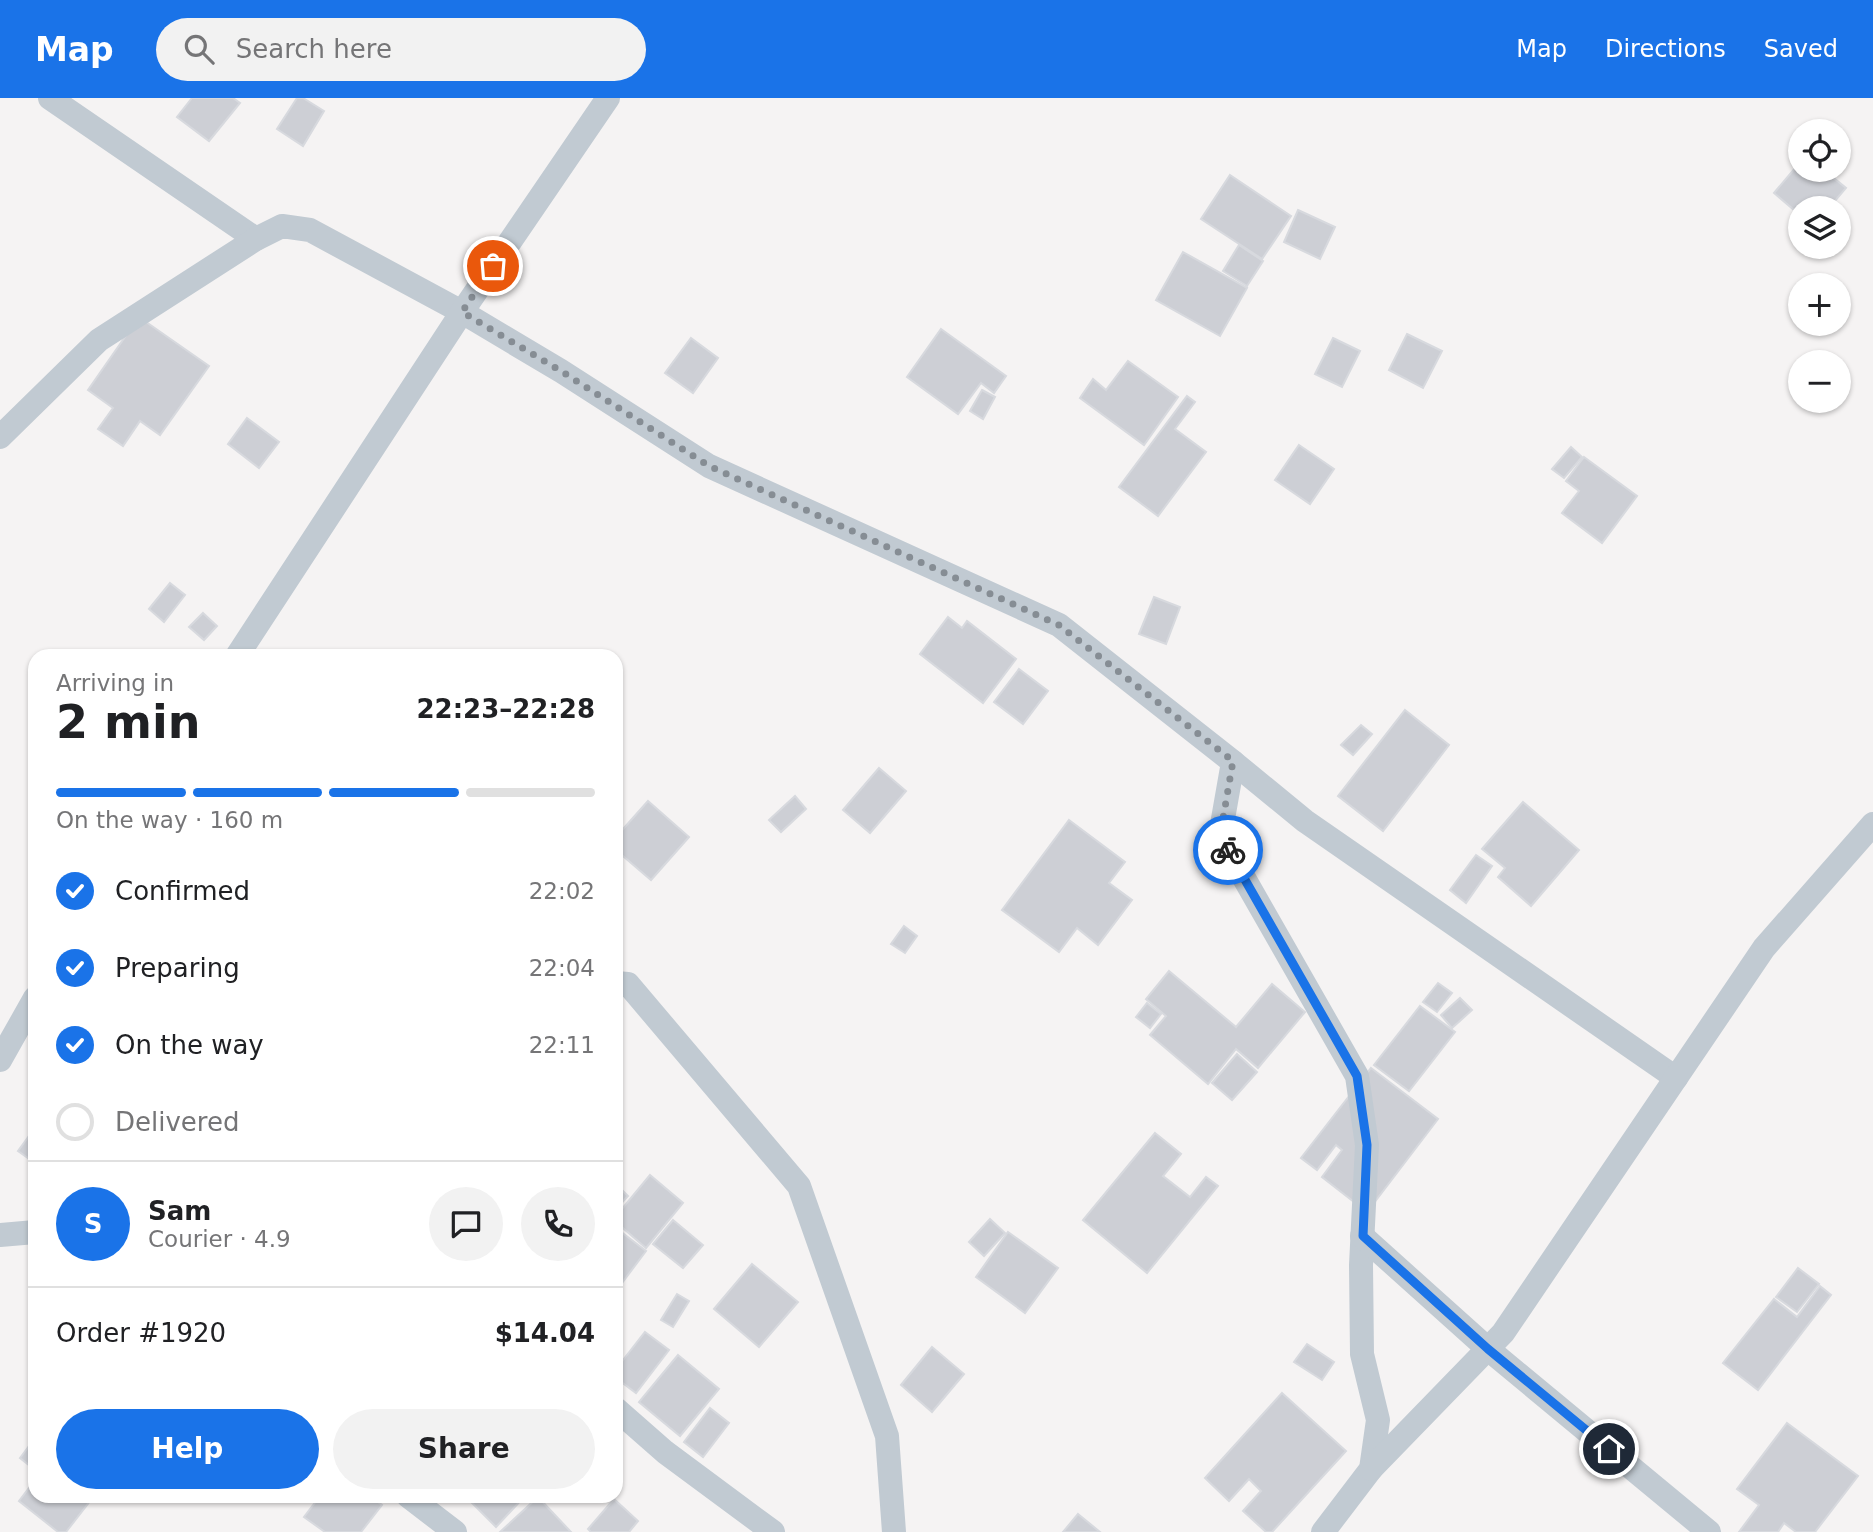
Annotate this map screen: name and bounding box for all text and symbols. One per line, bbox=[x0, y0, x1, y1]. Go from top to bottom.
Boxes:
search box bbox=[156, 18, 646, 81]
text: Map bbox=[35, 30, 114, 69]
icon: search bbox=[180, 30, 218, 68]
text: Search here bbox=[236, 34, 392, 64]
text: Map bbox=[1516, 35, 1567, 63]
text: Directions bbox=[1605, 35, 1726, 63]
text: Saved bbox=[1764, 35, 1838, 63]
map controls bbox=[1788, 119, 1851, 413]
button: locate bbox=[1788, 119, 1851, 182]
button: layers bbox=[1788, 196, 1851, 259]
pin bbox=[463, 236, 523, 296]
icon: bag bbox=[474, 247, 512, 285]
button: + bbox=[1788, 273, 1851, 336]
button: − bbox=[1788, 350, 1851, 413]
text: Arriving in bbox=[56, 670, 174, 696]
text: 22:23–22:28 bbox=[416, 694, 595, 724]
text: 2 min bbox=[56, 695, 200, 749]
text: On the way · 160 m bbox=[56, 807, 283, 833]
courier bbox=[1193, 815, 1263, 885]
icon: bike bbox=[1209, 831, 1247, 869]
icon: check bbox=[56, 872, 94, 910]
text: Confirmed bbox=[115, 876, 250, 906]
text: 22:02 bbox=[529, 878, 595, 904]
icon: check bbox=[56, 949, 94, 987]
text: Preparing bbox=[115, 953, 240, 983]
text: 22:04 bbox=[529, 955, 595, 981]
icon: check bbox=[56, 1026, 94, 1064]
text: On the way bbox=[115, 1030, 264, 1060]
text: 22:11 bbox=[529, 1032, 595, 1058]
text: Delivered bbox=[115, 1107, 239, 1137]
button: chat bbox=[429, 1187, 503, 1261]
button: phone bbox=[521, 1187, 595, 1261]
text: Sam bbox=[148, 1196, 211, 1226]
text: S bbox=[84, 1209, 102, 1239]
text: Courier · 4.9 bbox=[148, 1226, 291, 1252]
text: Order #1920 bbox=[56, 1318, 226, 1348]
text: $14.04 bbox=[495, 1318, 595, 1348]
button: Help bbox=[56, 1409, 319, 1489]
button: Share bbox=[333, 1409, 595, 1489]
pin bbox=[1579, 1419, 1639, 1479]
icon: home bbox=[1590, 1430, 1628, 1468]

